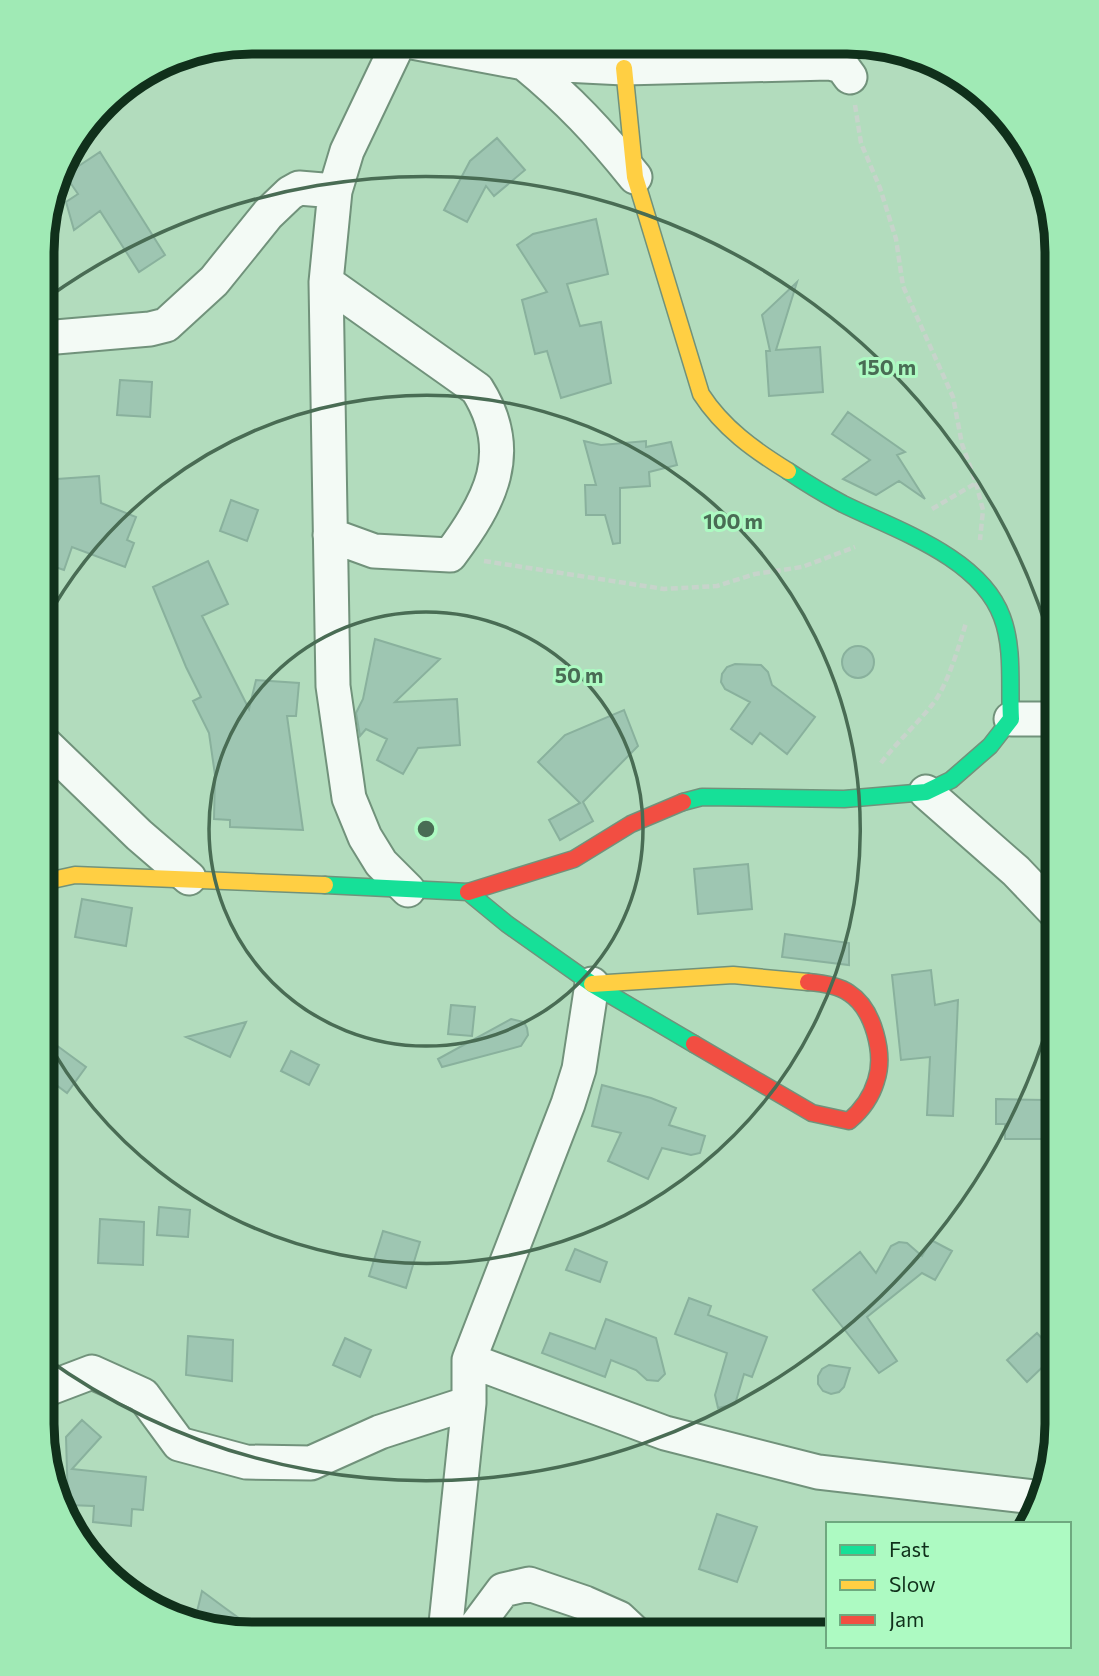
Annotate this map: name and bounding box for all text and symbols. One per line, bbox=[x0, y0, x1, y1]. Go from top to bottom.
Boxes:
text: 150 m bbox=[858, 354, 916, 379]
text: 100 m bbox=[703, 508, 763, 533]
text: 50 m bbox=[555, 662, 603, 687]
centre of rings bbox=[414, 817, 438, 841]
legend bbox=[826, 1522, 1071, 1648]
text: Fast bbox=[889, 1536, 930, 1561]
text: Slow bbox=[889, 1571, 936, 1596]
text: Jam bbox=[889, 1606, 924, 1631]

